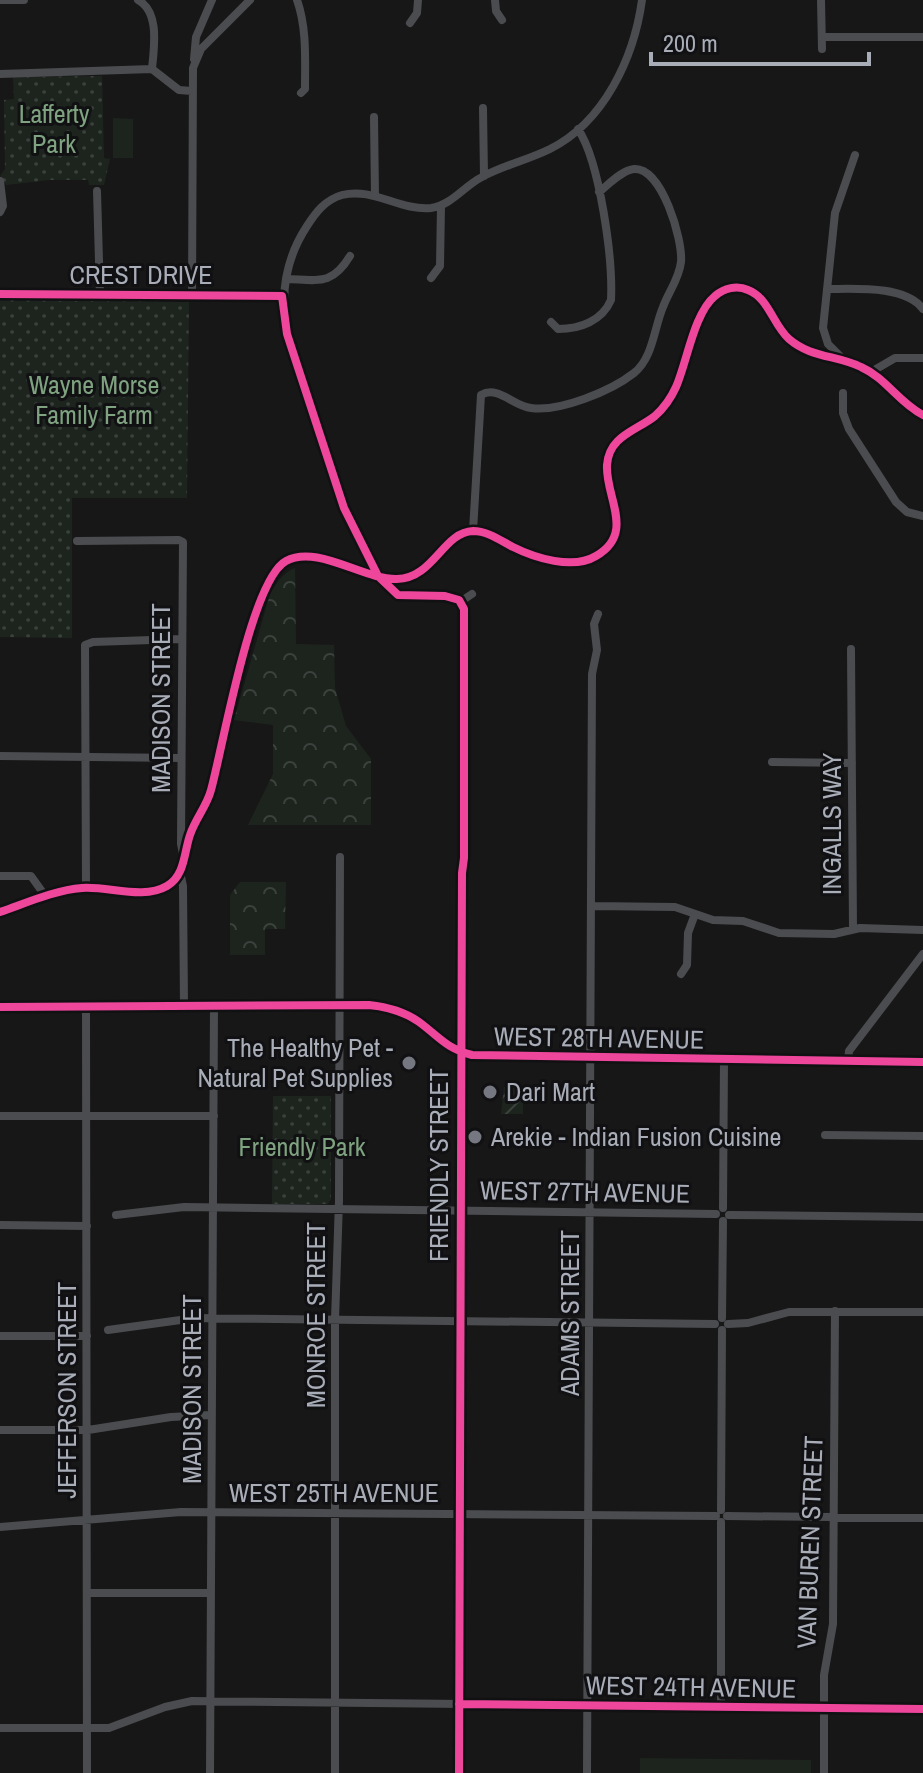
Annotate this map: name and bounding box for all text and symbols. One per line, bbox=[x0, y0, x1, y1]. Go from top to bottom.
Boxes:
scale bar bbox=[651, 16, 869, 66]
text: 200 m bbox=[663, 27, 718, 59]
park label: Lafferty Park bbox=[19, 96, 90, 161]
street label: CREST DRIVE bbox=[70, 257, 212, 292]
park label: Wayne Morse Family Farm bbox=[29, 367, 159, 432]
street label: MADISON STREET bbox=[143, 603, 178, 793]
street label: INGALLS WAY bbox=[814, 752, 849, 895]
street label: WEST 28TH AVENUE bbox=[494, 1018, 704, 1057]
place label: The Healthy Pet - Natural Pet Supplies bbox=[197, 1030, 393, 1095]
marker: The Healthy Pet - Natural Pet Supplies bbox=[400, 1054, 418, 1072]
street label: FRIENDLY STREET bbox=[421, 1068, 456, 1262]
place label: Dari Mart bbox=[506, 1074, 595, 1109]
marker: Dari Mart bbox=[481, 1083, 499, 1101]
place label: Arekie - Indian Fusion Cuisine bbox=[490, 1119, 781, 1154]
marker: Arekie - Indian Fusion Cuisine bbox=[466, 1128, 484, 1146]
park label: Friendly Park bbox=[239, 1129, 366, 1164]
street label: WEST 27TH AVENUE bbox=[480, 1172, 690, 1211]
street label: MONROE STREET bbox=[298, 1222, 333, 1408]
street label: ADAMS STREET bbox=[552, 1230, 587, 1397]
street label: JEFFERSON STREET bbox=[49, 1282, 84, 1498]
street label: MADISON STREET bbox=[174, 1294, 209, 1484]
street label: VAN BUREN STREET bbox=[788, 1435, 831, 1649]
street label: WEST 25TH AVENUE bbox=[229, 1475, 439, 1510]
street label: WEST 24TH AVENUE bbox=[586, 1667, 796, 1706]

